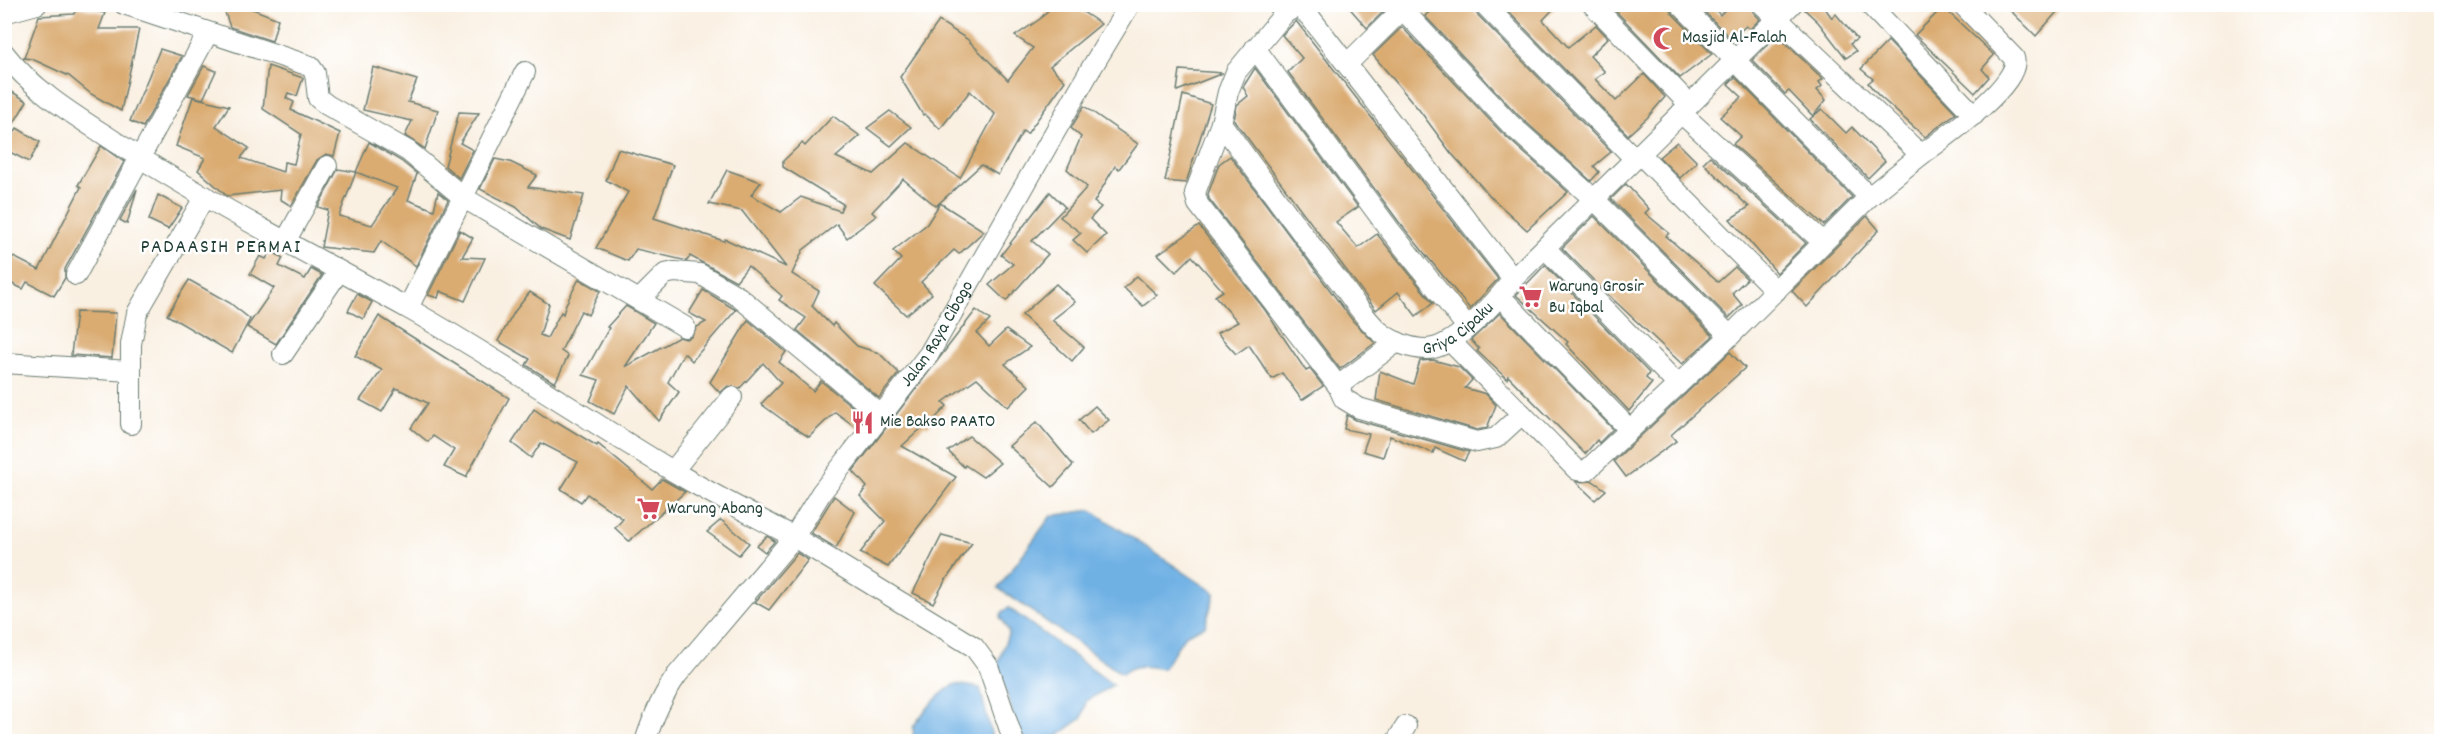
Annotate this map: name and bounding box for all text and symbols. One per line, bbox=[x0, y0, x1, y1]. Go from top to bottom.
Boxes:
mosque icon: Masjid Al-Falah bbox=[1651, 25, 1677, 51]
place label: Masjid Al-Falah bbox=[1682, 26, 1787, 51]
district label: PADAASIH PERMAI bbox=[140, 234, 302, 262]
place label: Warung Grosir Bu Iqbal bbox=[1549, 275, 1644, 321]
street label: Jalan Raya Cibogo bbox=[895, 276, 980, 393]
supermarket icon: Warung Grosir Bu Iqbal bbox=[1518, 284, 1544, 310]
street label: Griya Cipaku bbox=[1422, 297, 1500, 362]
restaurant icon: Mie Bakso PAATO bbox=[849, 409, 875, 435]
place label: Mie Bakso PAATO bbox=[880, 410, 995, 435]
supermarket icon: Warung Abang bbox=[636, 496, 662, 522]
place label: Warung Abang bbox=[667, 497, 763, 522]

